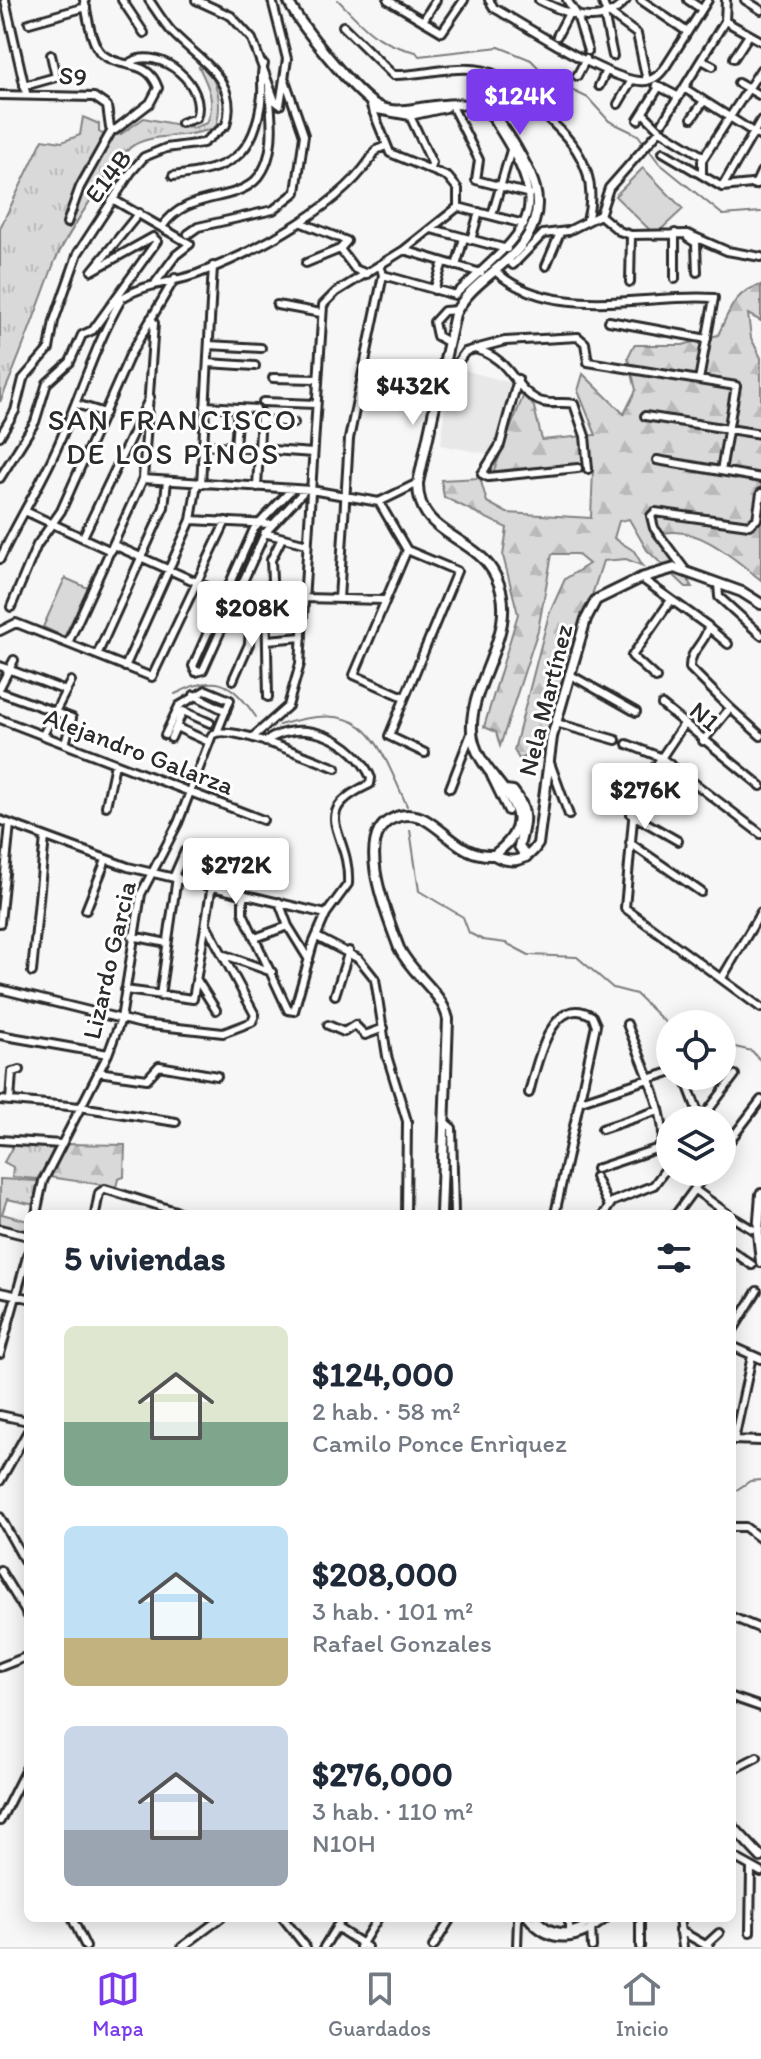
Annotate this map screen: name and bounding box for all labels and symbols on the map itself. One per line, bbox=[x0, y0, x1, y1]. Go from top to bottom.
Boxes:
street label: S9 bbox=[57, 59, 89, 93]
pin: $124K bbox=[464, 69, 576, 137]
street label: E14B bbox=[78, 143, 138, 209]
pin: $432K bbox=[357, 359, 469, 427]
district label: SAN FRANCISCO DE LOS PINOS bbox=[48, 401, 298, 472]
pin: $208K bbox=[196, 581, 308, 649]
street label: Nela Martínez bbox=[511, 620, 579, 779]
street label: N1 bbox=[683, 694, 727, 738]
street label: Alejandro Galarza bbox=[40, 700, 239, 802]
pin: $276K bbox=[589, 763, 701, 831]
pin: $272K bbox=[180, 838, 292, 906]
street label: Lizardo Garcia bbox=[75, 877, 143, 1042]

